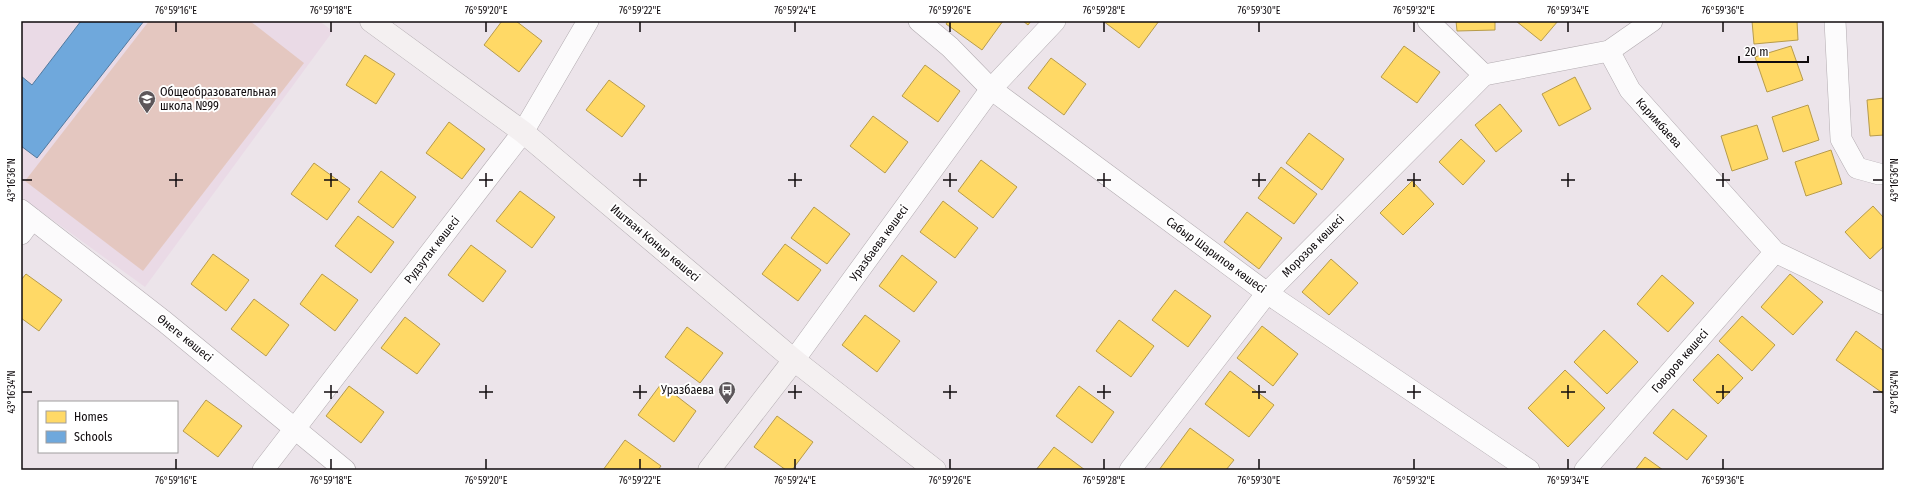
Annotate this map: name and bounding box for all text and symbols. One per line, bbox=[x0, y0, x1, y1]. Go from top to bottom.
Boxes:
text: 76°59'16"E bbox=[155, 5, 197, 17]
text: 76°59'18"E bbox=[310, 5, 352, 17]
text: 76°59'20"E bbox=[465, 5, 508, 17]
text: 76°59'22"E bbox=[619, 5, 661, 17]
text: 76°59'24"E bbox=[774, 5, 816, 17]
text: 76°59'26"E bbox=[929, 5, 971, 17]
text: 76°59'28"E bbox=[1083, 5, 1126, 17]
text: 76°59'30"E bbox=[1238, 5, 1281, 17]
text: 76°59'32"E bbox=[1393, 5, 1435, 17]
text: 76°59'34"E bbox=[1547, 5, 1589, 17]
text: 76°59'36"E bbox=[1702, 5, 1745, 17]
scale bar bbox=[1739, 38, 1808, 64]
text: 20 m bbox=[1745, 45, 1769, 59]
place label: Общеобразовательная школа №99 bbox=[160, 85, 276, 113]
school or university icon: Общеобразовательная школа №99 bbox=[137, 89, 157, 114]
street label: Каримбаева bbox=[1633, 95, 1685, 151]
text: 43°16'36"N bbox=[6, 158, 18, 202]
text: 43°16'36"N bbox=[1889, 158, 1901, 202]
street label: Иштван Коныр көшесі bbox=[607, 202, 703, 284]
street label: Уразбаева көшесі bbox=[846, 202, 911, 284]
street label: Морозов көшесі bbox=[1279, 212, 1347, 280]
street label: Рудзутак көшесі bbox=[401, 214, 463, 286]
street label: Сабыр Шарипов көшесі bbox=[1163, 214, 1269, 296]
street label: Өнеге көшесі bbox=[154, 311, 216, 365]
street label: Говоров көшесі bbox=[1649, 327, 1711, 395]
text: 43°16'34"N bbox=[6, 370, 18, 414]
text: 43°16'34"N bbox=[1889, 370, 1901, 414]
bus stop icon: Уразбаева bbox=[717, 380, 737, 405]
place label: Уразбаева bbox=[660, 383, 714, 397]
legend bbox=[38, 401, 178, 453]
text: Homes bbox=[74, 410, 108, 424]
text: Schools bbox=[74, 430, 112, 444]
text: 76°59'16"E bbox=[155, 475, 197, 487]
text: 76°59'18"E bbox=[310, 475, 352, 487]
text: 76°59'20"E bbox=[465, 475, 508, 487]
text: 76°59'22"E bbox=[619, 475, 661, 487]
text: 76°59'24"E bbox=[774, 475, 816, 487]
text: 76°59'26"E bbox=[929, 475, 971, 487]
text: 76°59'28"E bbox=[1083, 475, 1126, 487]
text: 76°59'30"E bbox=[1238, 475, 1281, 487]
text: 76°59'32"E bbox=[1393, 475, 1435, 487]
text: 76°59'34"E bbox=[1547, 475, 1589, 487]
text: 76°59'36"E bbox=[1702, 475, 1745, 487]

